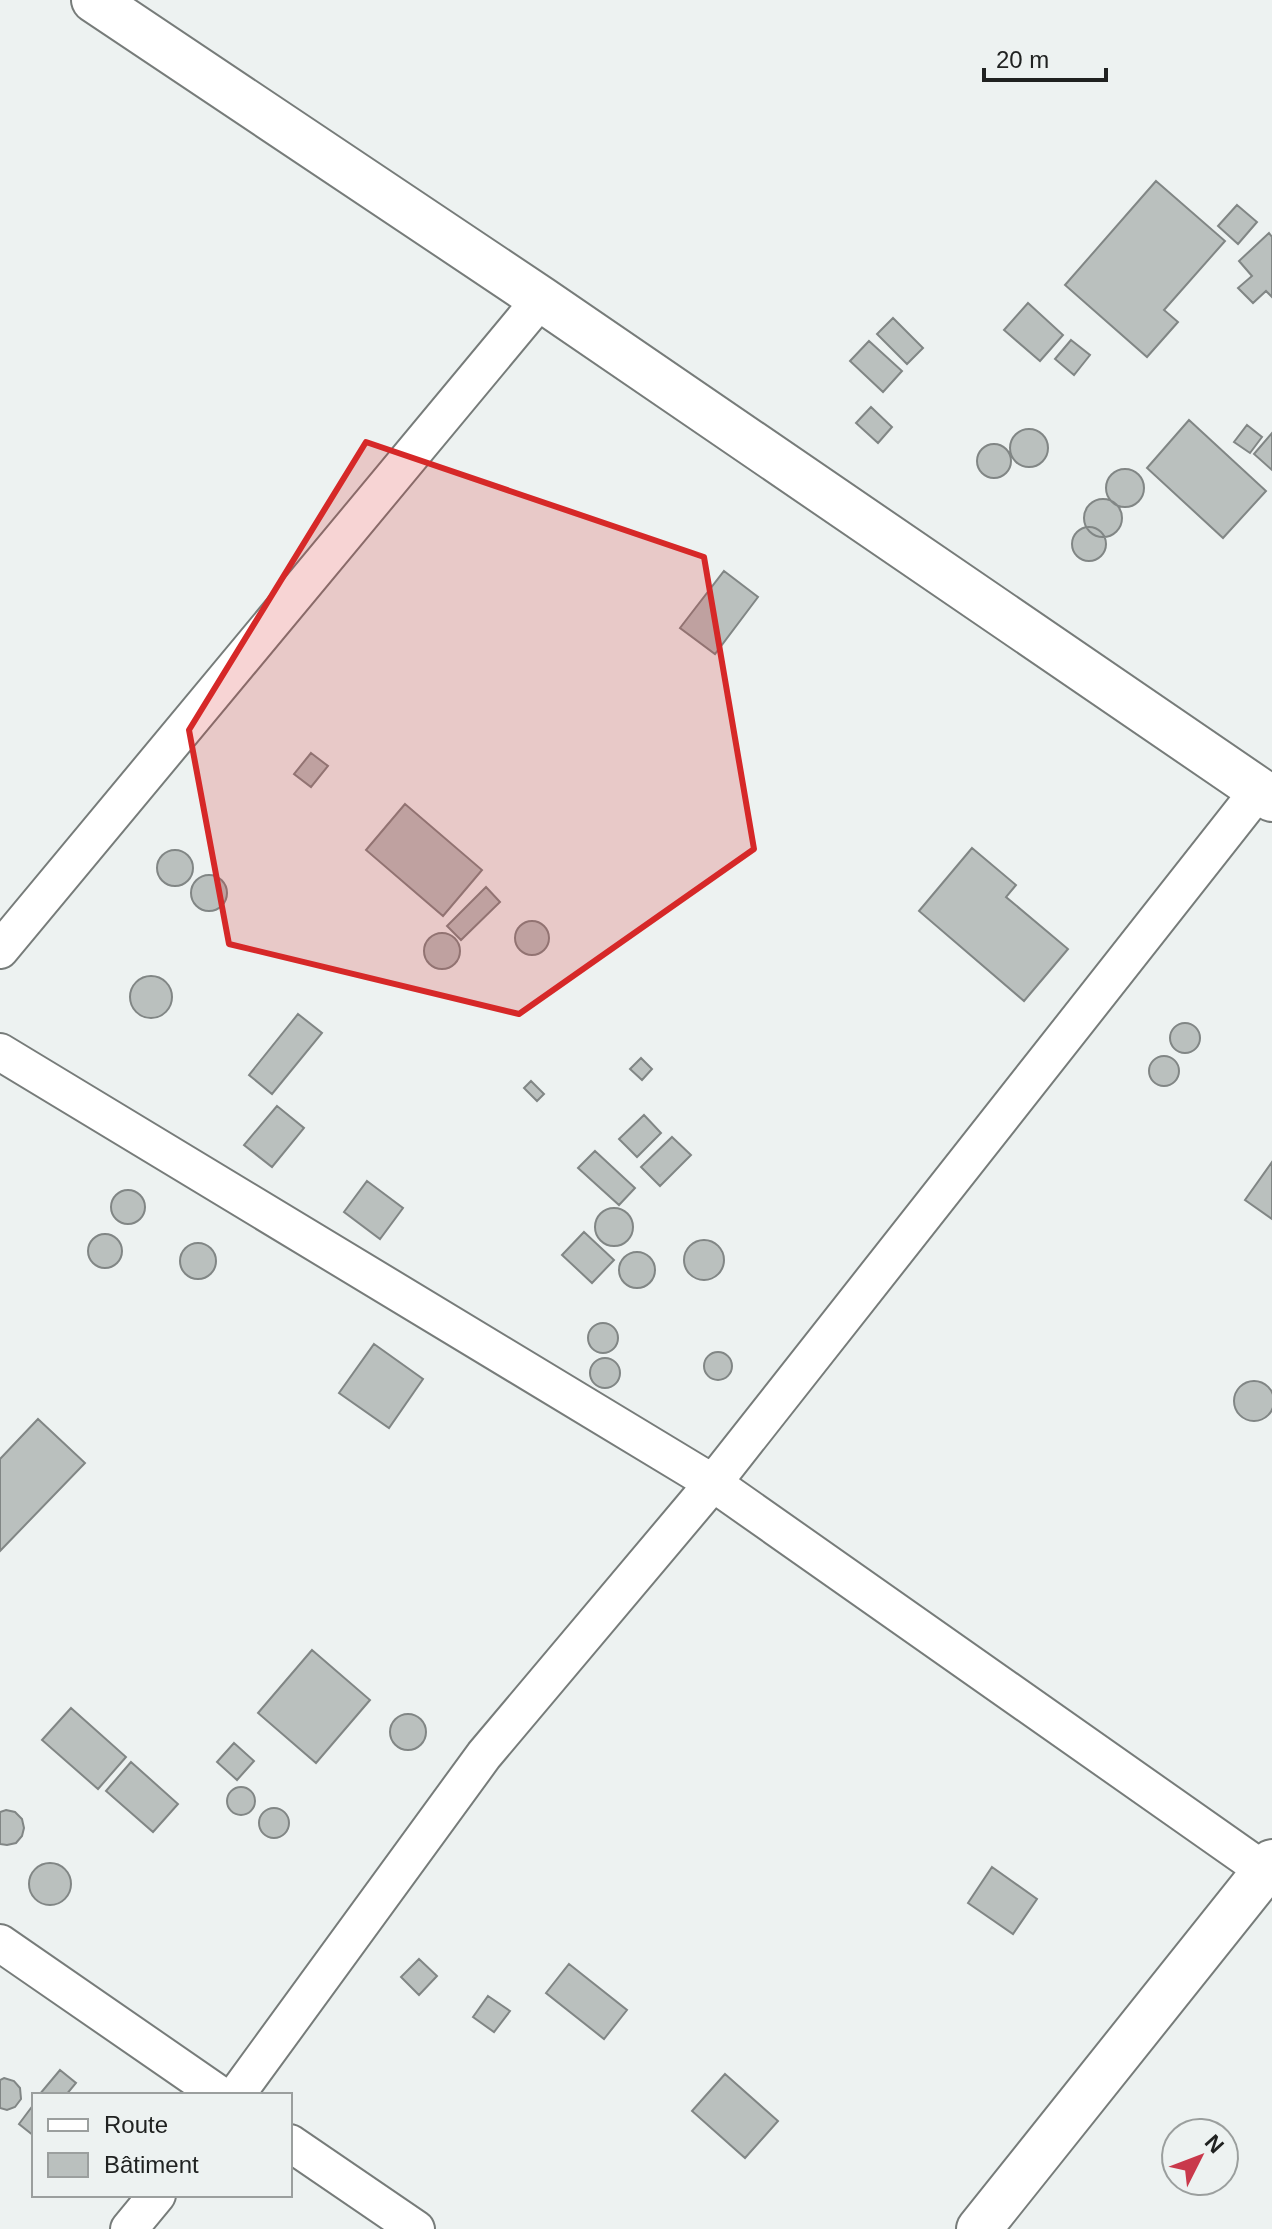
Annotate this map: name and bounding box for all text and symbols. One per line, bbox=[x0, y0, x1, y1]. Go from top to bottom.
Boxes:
scale bar bbox=[984, 32, 1106, 82]
text: 20 m bbox=[996, 46, 1049, 73]
legend bbox=[32, 2093, 292, 2197]
text: Route bbox=[104, 2111, 168, 2138]
north arrow bbox=[1160, 2117, 1240, 2197]
text: N bbox=[1200, 2130, 1229, 2158]
text: Bâtiment bbox=[104, 2151, 199, 2178]

